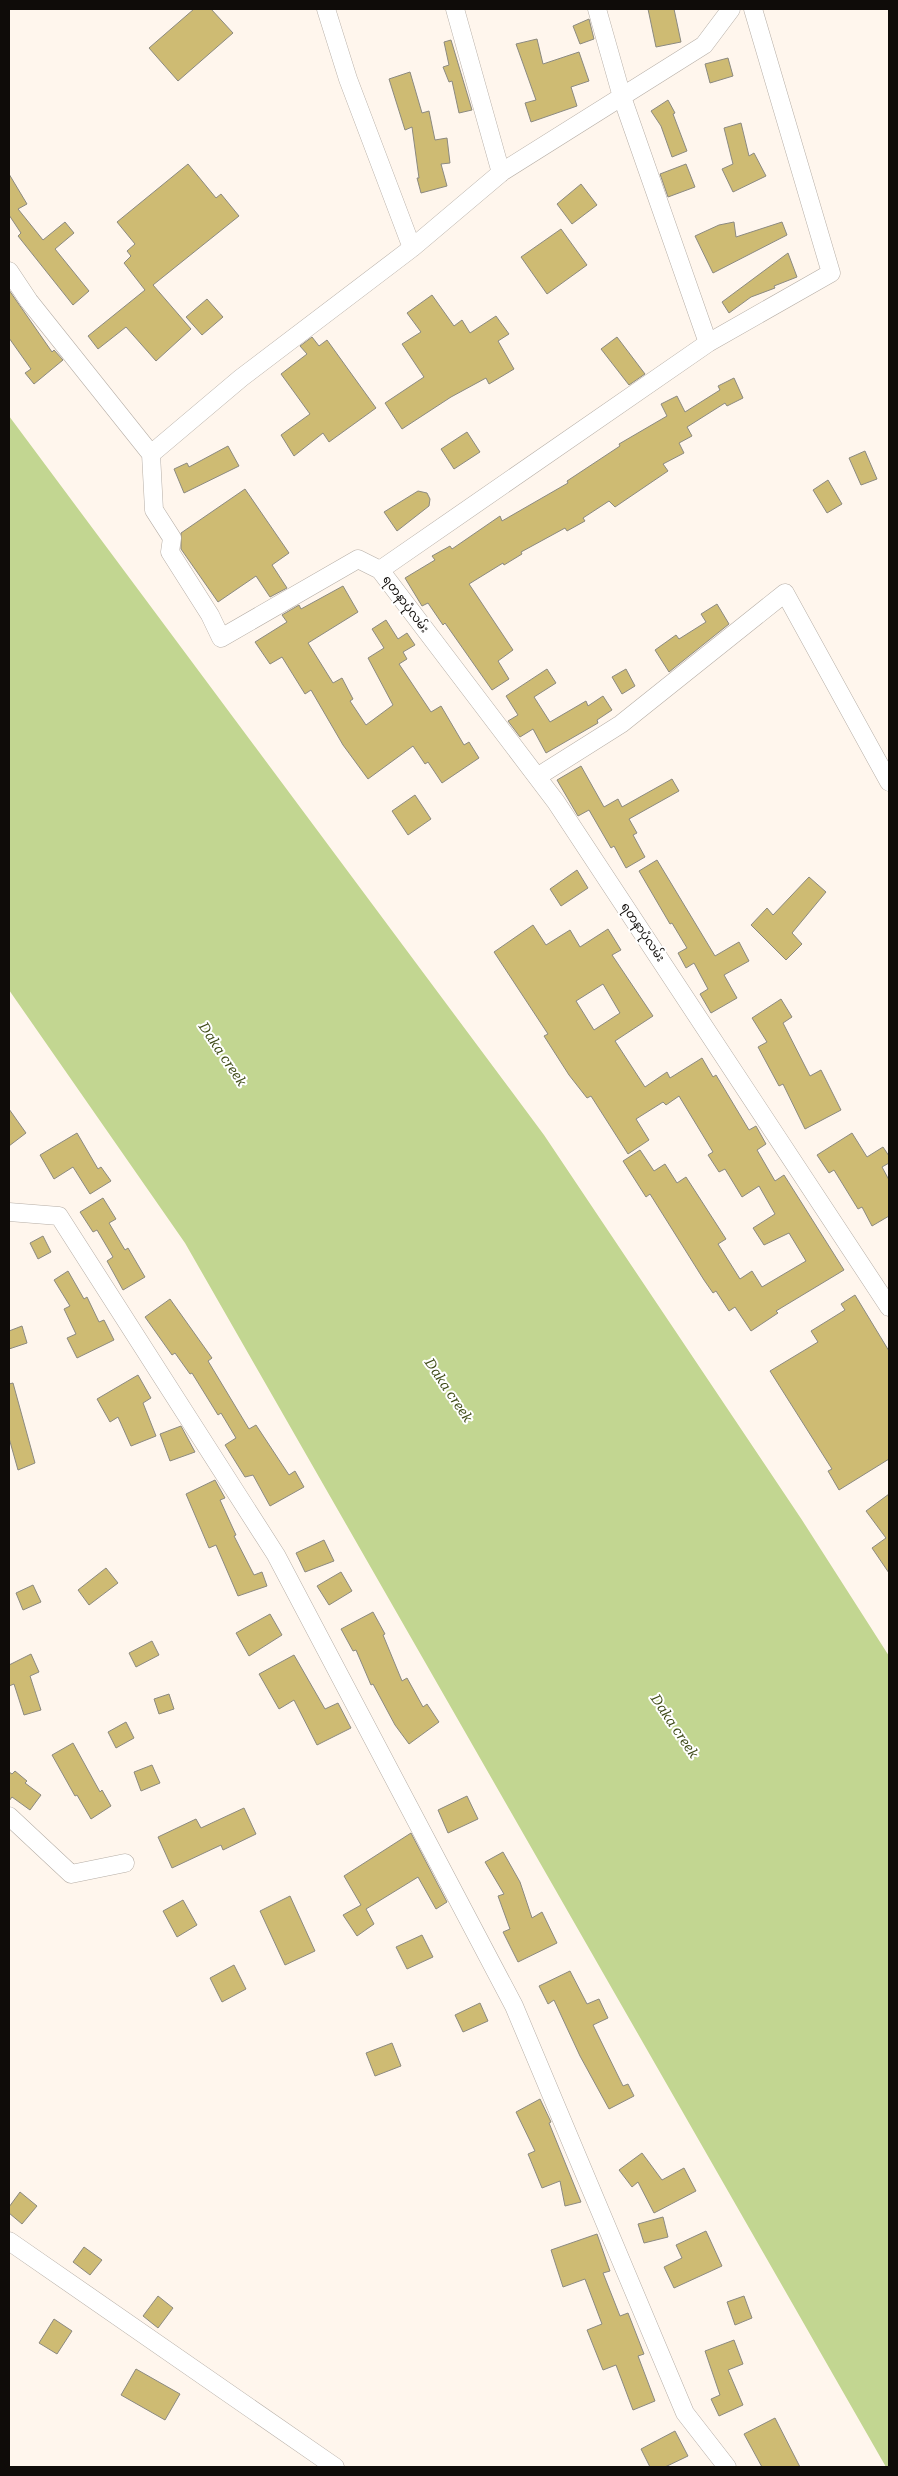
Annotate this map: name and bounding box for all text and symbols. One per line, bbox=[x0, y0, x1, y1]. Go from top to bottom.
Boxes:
street label: ရတနာပုံလမ်း bbox=[378, 571, 434, 637]
street label: ရတနာပုံလမ်း bbox=[616, 899, 669, 966]
water label: Daka creek bbox=[195, 1018, 250, 1089]
water label: Daka creek bbox=[421, 1354, 476, 1425]
water label: Daka creek bbox=[647, 1690, 702, 1761]

